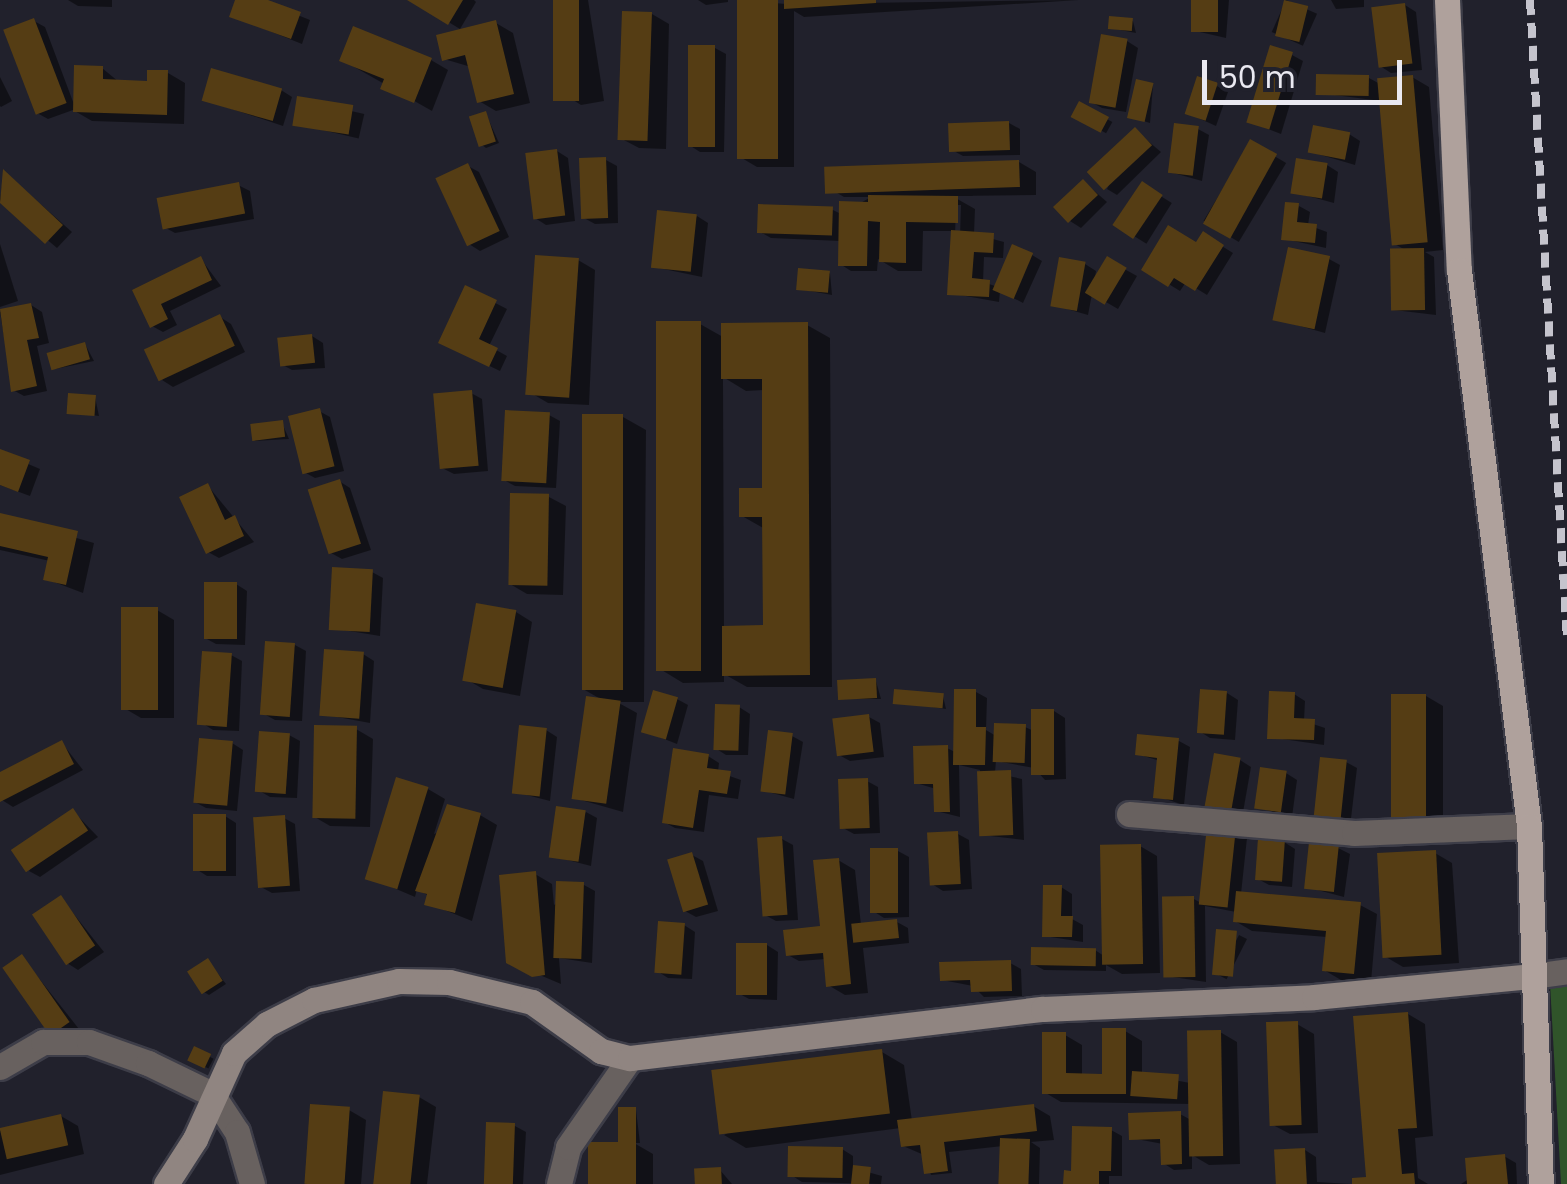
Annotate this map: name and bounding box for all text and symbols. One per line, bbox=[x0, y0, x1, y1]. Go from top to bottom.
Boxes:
scale bar bbox=[1207, 40, 1407, 102]
text: 50 m bbox=[1219, 56, 1296, 99]

